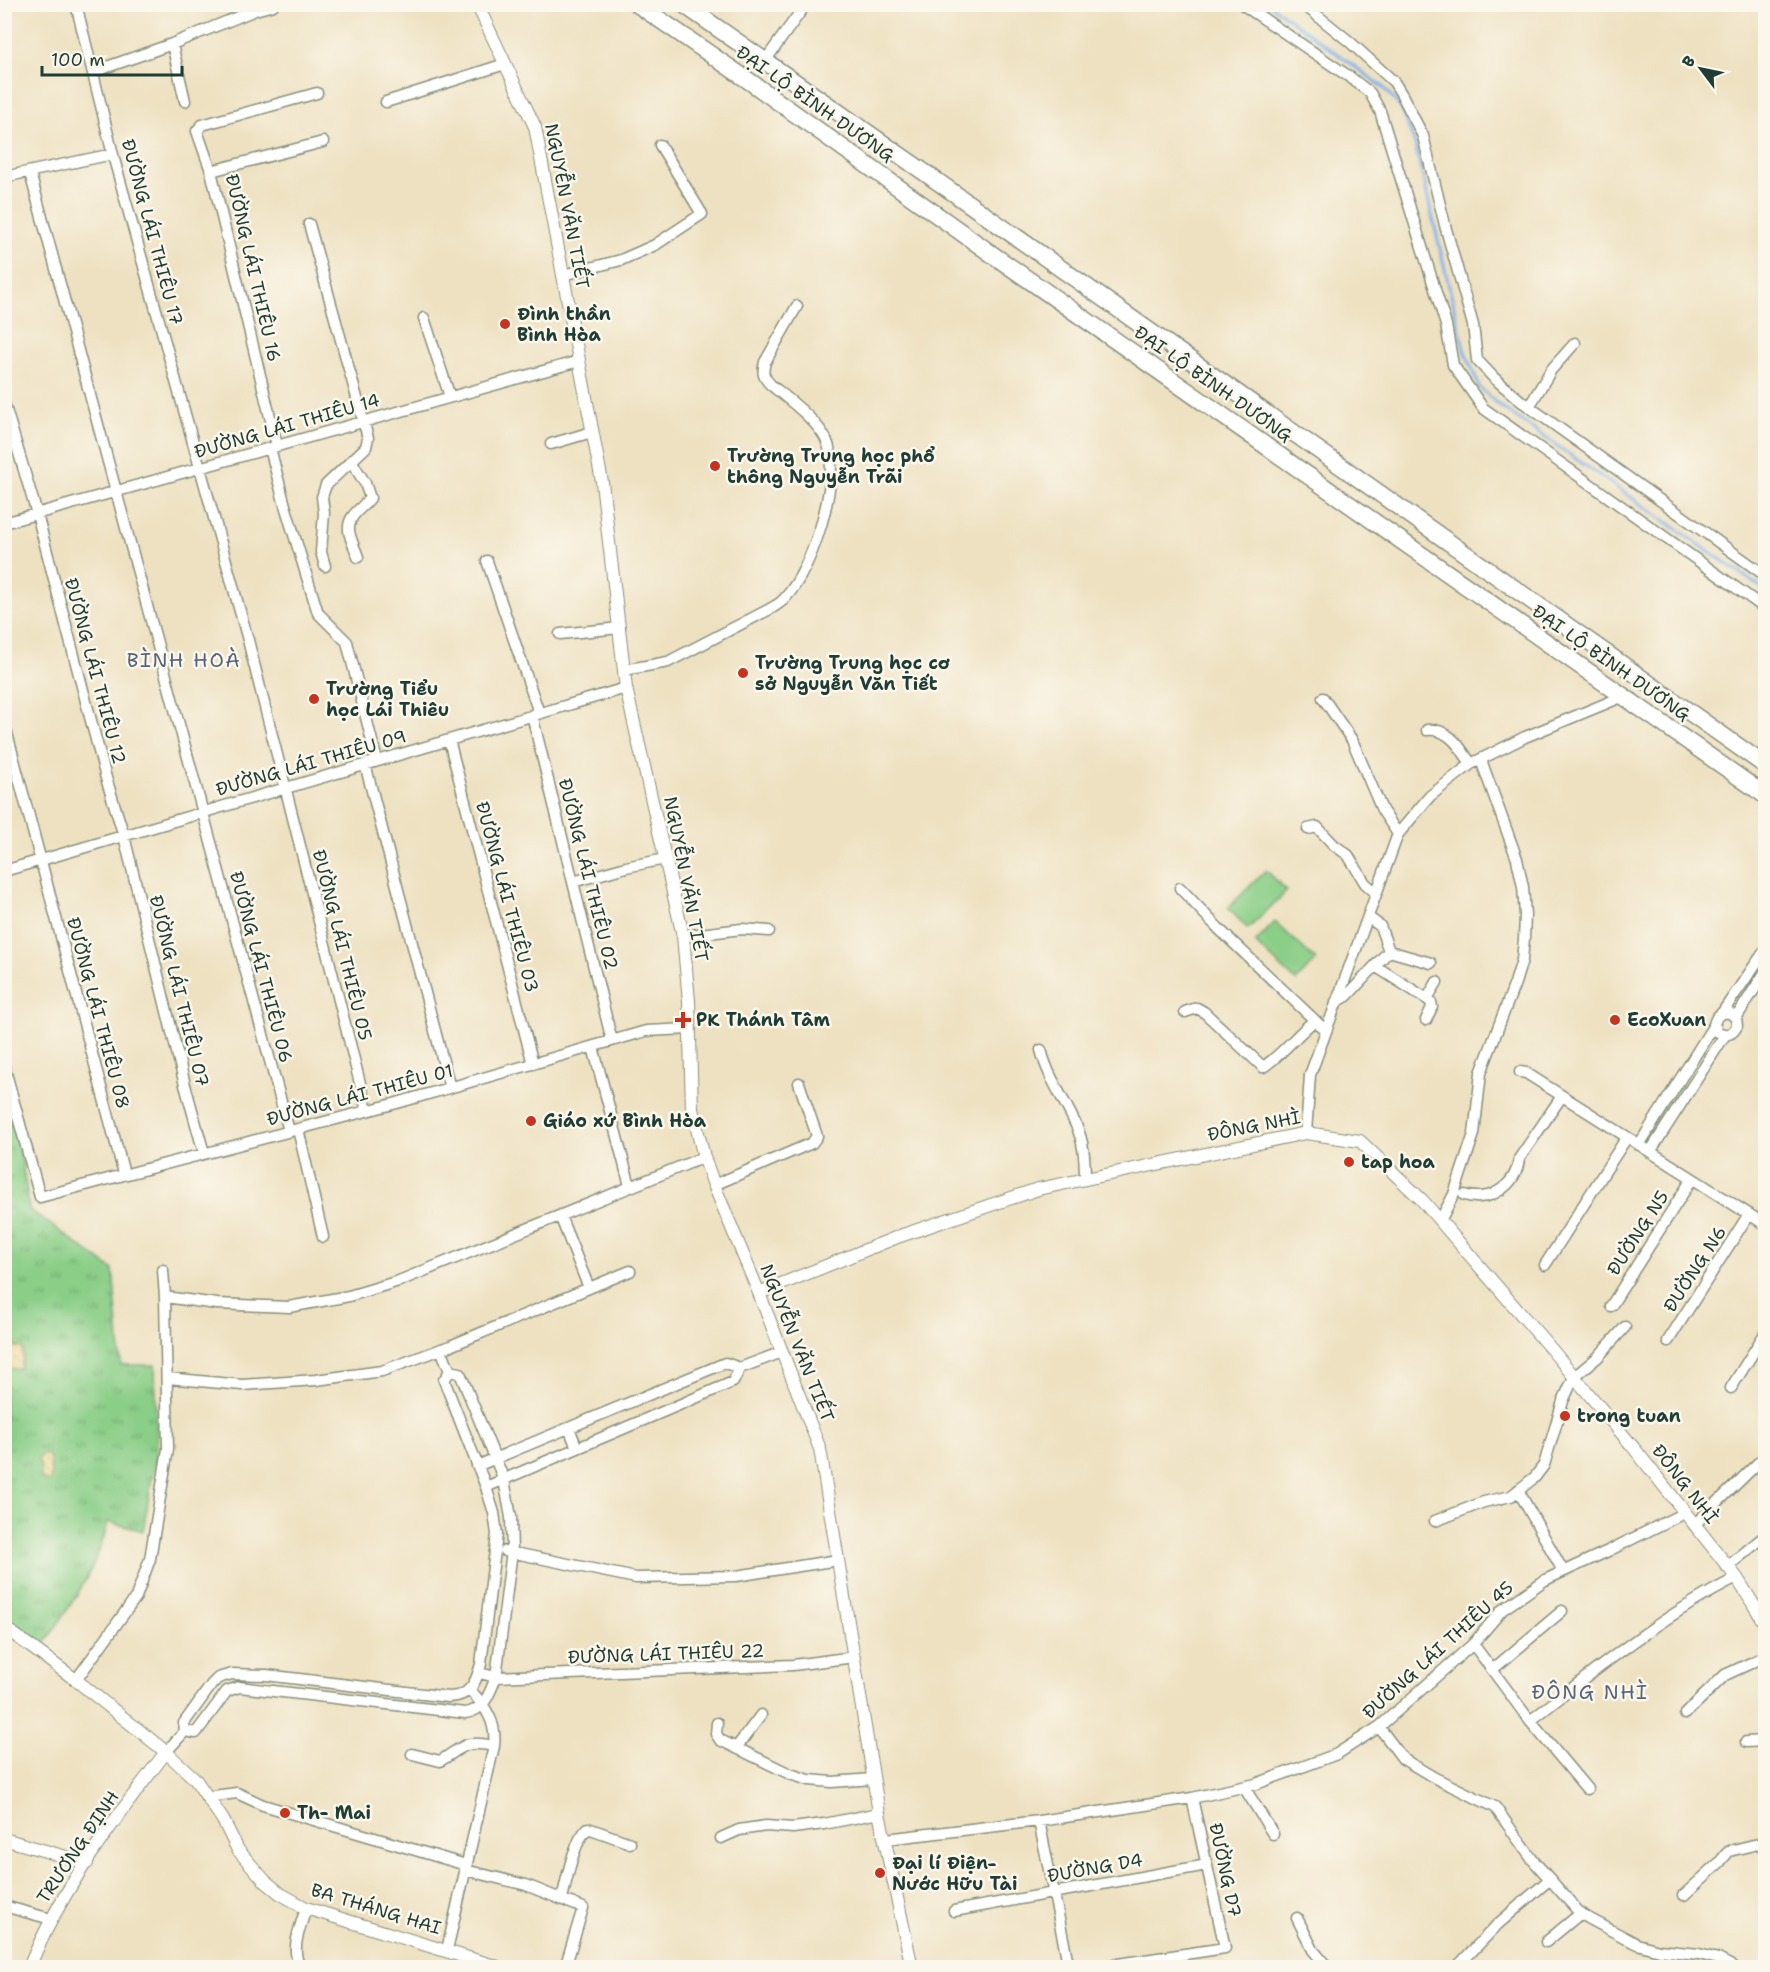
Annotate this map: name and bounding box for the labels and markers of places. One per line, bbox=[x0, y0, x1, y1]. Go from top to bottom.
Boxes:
place label: Đình thần Bình Hòa bbox=[517, 302, 611, 347]
marker: Đình thần Bình Hòa bbox=[498, 317, 512, 331]
place label: Trường Trung học phổ thông Nguyễn Trãi bbox=[727, 444, 935, 489]
marker: Trường Trung học phổ thông Nguyễn Trãi bbox=[708, 459, 722, 473]
place label: Trường Trung học cơ sở Nguyễn Văn Tiết bbox=[755, 651, 950, 696]
marker: Trường Trung học cơ sở Nguyễn Văn Tiết bbox=[736, 666, 750, 680]
place label: Trường Tiểu học Lái Thiêu bbox=[326, 677, 449, 722]
marker: Trường Tiểu học Lái Thiêu bbox=[307, 692, 321, 706]
place label: PK Thánh Tâm bbox=[696, 1008, 831, 1032]
place label: EcoXuan bbox=[1627, 1008, 1706, 1032]
marker: PK Thánh Tâm bbox=[674, 1011, 692, 1029]
marker: EcoXuan bbox=[1608, 1013, 1622, 1027]
place label: Giáo xứ Bình Hòa bbox=[543, 1109, 707, 1133]
marker: Giáo xứ Bình Hòa bbox=[524, 1114, 538, 1128]
place label: tap hoa bbox=[1361, 1150, 1435, 1174]
marker: tap hoa bbox=[1342, 1155, 1356, 1169]
place label: trong tuan bbox=[1577, 1404, 1681, 1428]
marker: trong tuan bbox=[1558, 1409, 1572, 1423]
place label: Th- Mai bbox=[297, 1801, 371, 1825]
marker: Th- Mai bbox=[278, 1806, 292, 1820]
place label: Đại lí Điện- Nước Hữu Tài bbox=[892, 1851, 1017, 1896]
marker: Đại lí Điện- Nước Hữu Tài bbox=[873, 1866, 887, 1880]

